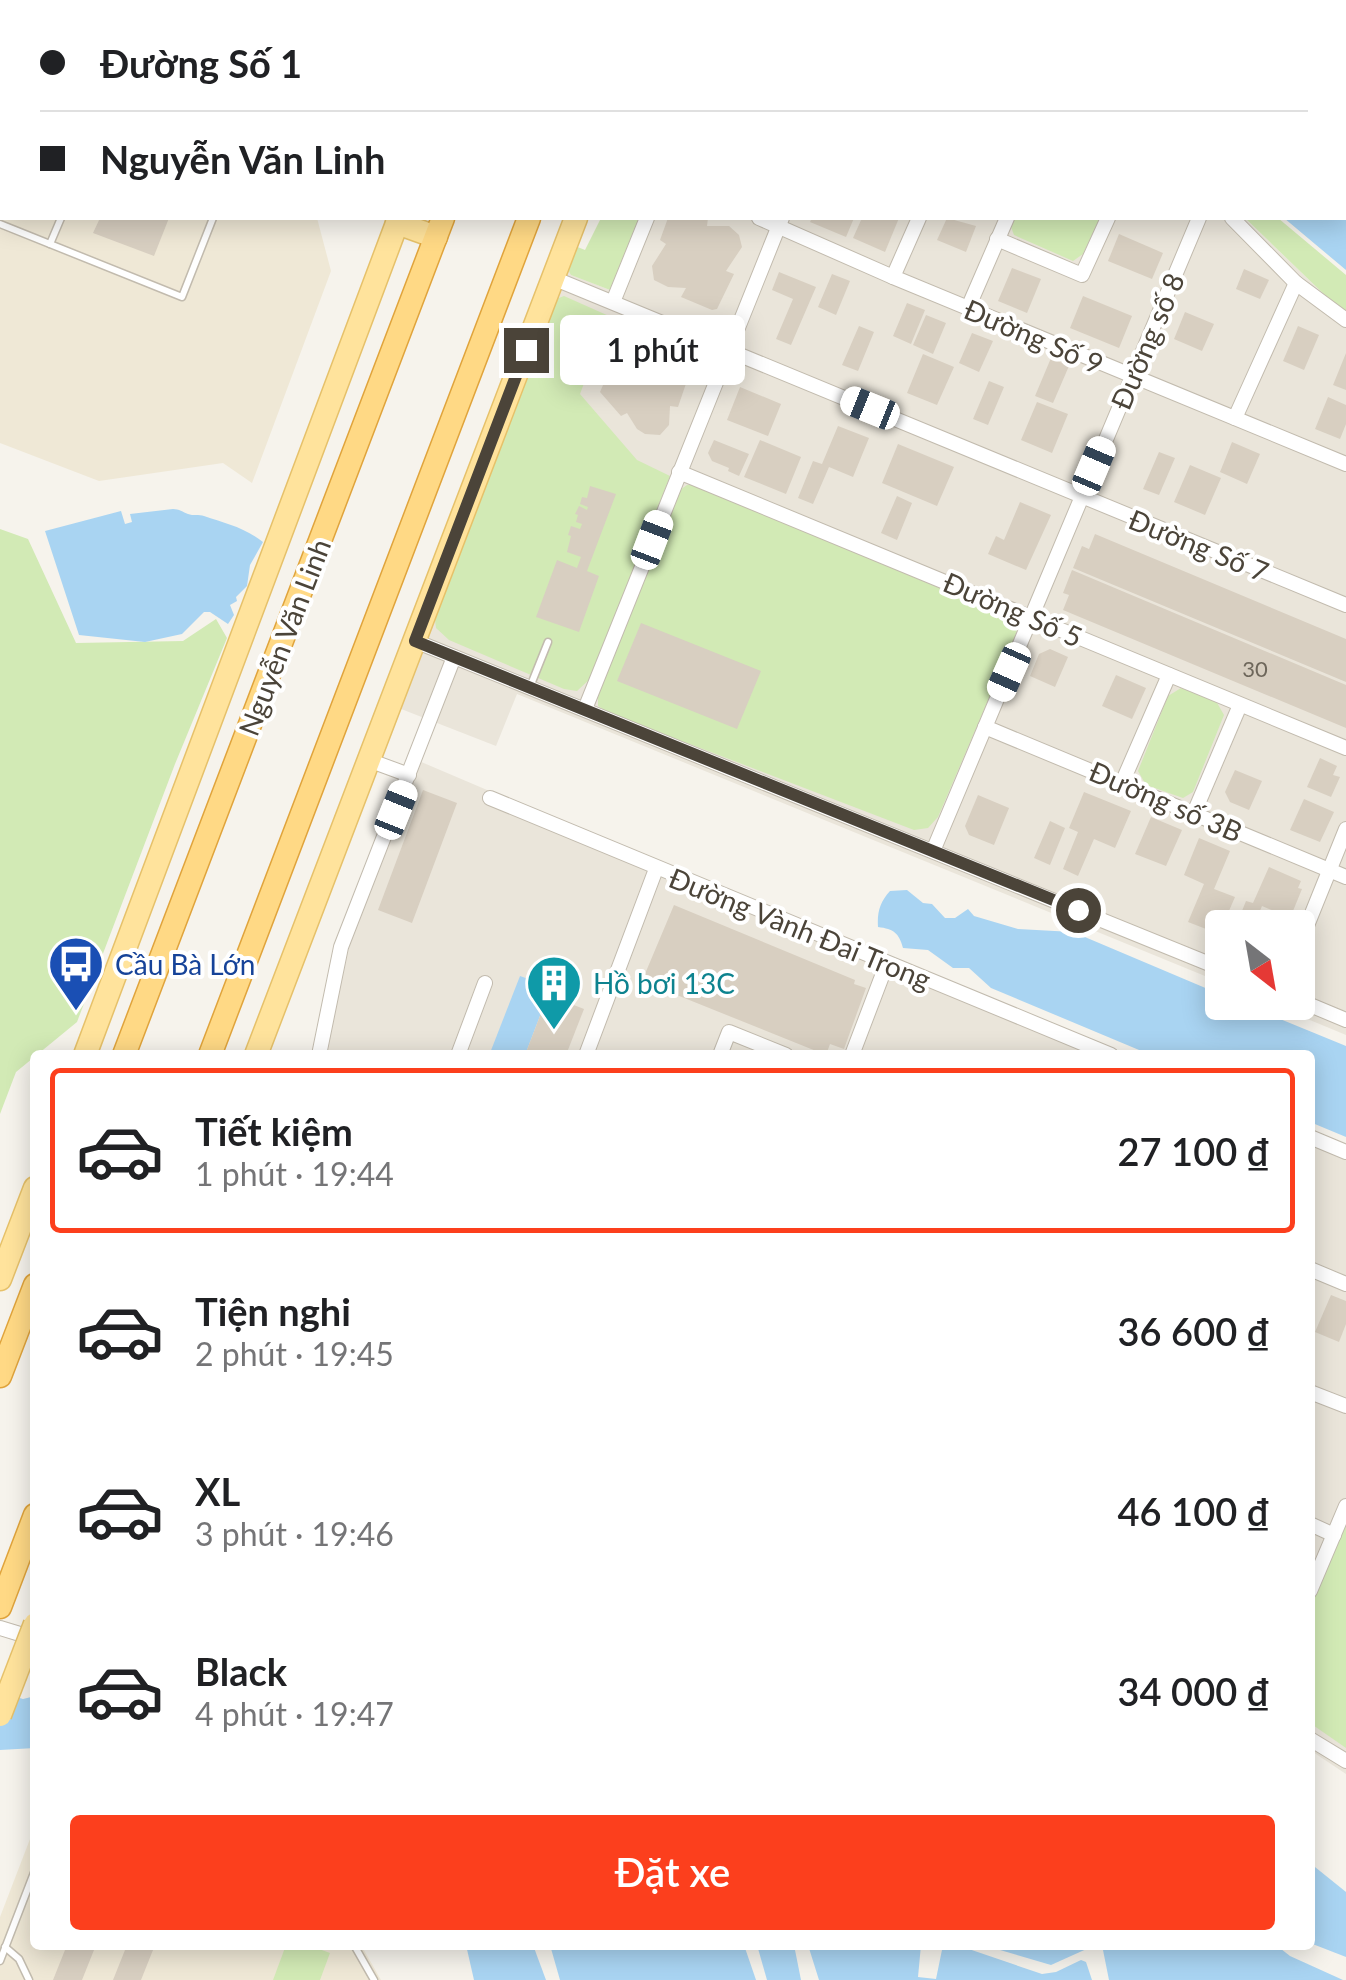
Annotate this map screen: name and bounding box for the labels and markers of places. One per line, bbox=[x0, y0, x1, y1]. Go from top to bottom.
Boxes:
bus stop icon: Cầu Bà Lớn bbox=[46, 934, 106, 1013]
place label: Cầu Bà Lớn bbox=[115, 947, 256, 981]
building icon: Hồ bơi 13C bbox=[524, 953, 584, 1032]
place label: Hồ bơi 13C bbox=[593, 966, 735, 1000]

